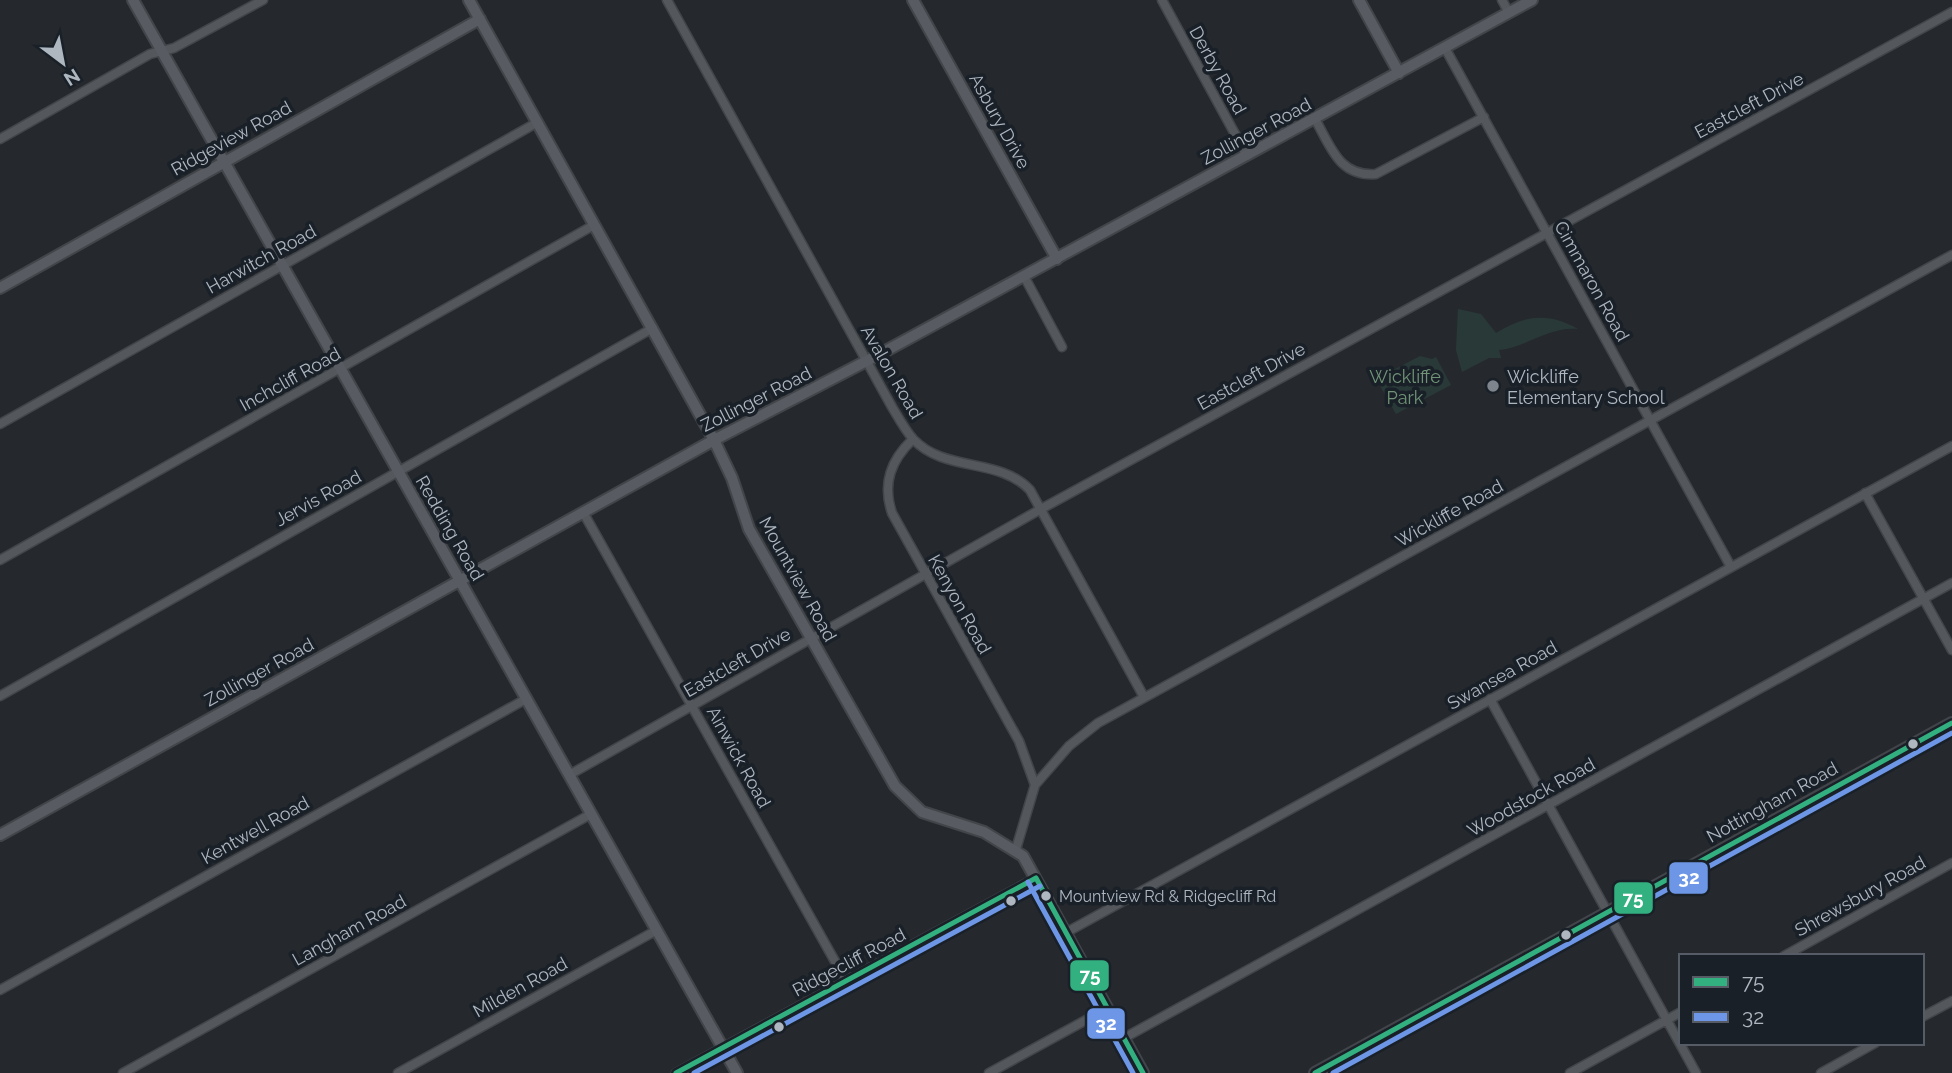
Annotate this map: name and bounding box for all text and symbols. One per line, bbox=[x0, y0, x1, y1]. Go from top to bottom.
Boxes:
street label: Derby Road bbox=[1185, 22, 1251, 118]
north arrow bbox=[28, 28, 98, 98]
text: N bbox=[60, 64, 84, 91]
street label: Eastcleft Drive bbox=[1691, 67, 1807, 142]
street label: Asbury Drive bbox=[965, 70, 1035, 173]
street label: Zollinger Road bbox=[1198, 93, 1314, 169]
street label: Ridgeview Road bbox=[167, 96, 295, 180]
street label: Cimmaron Road bbox=[1550, 217, 1634, 345]
street label: Harwitch Road bbox=[203, 220, 319, 298]
street label: Avalon Road bbox=[857, 321, 927, 423]
street label: Eastcleft Drive bbox=[1193, 338, 1309, 414]
street label: Inchcliff Road bbox=[236, 343, 344, 415]
street label: Zollinger Road bbox=[697, 362, 815, 436]
park label: Wickliffe Park bbox=[1369, 366, 1441, 408]
place label: Wickliffe Elementary School bbox=[1507, 366, 1665, 408]
marker: Wickliffe Elementary School bbox=[1485, 378, 1501, 394]
street label: Jervis Road bbox=[271, 466, 365, 530]
street label: Redding Road bbox=[411, 472, 489, 584]
street label: Wickliffe Road bbox=[1392, 475, 1506, 551]
street label: Mountview Road bbox=[755, 513, 841, 645]
street label: Kenyon Road bbox=[924, 551, 996, 657]
street label: Eastcleft Drive bbox=[680, 623, 795, 701]
street label: Zollinger Road bbox=[201, 633, 317, 711]
street label: Swansea Road bbox=[1443, 636, 1561, 714]
street label: Ainwick Road bbox=[703, 703, 775, 811]
unlabelled marker bbox=[1906, 737, 1920, 751]
street label: Woodstock Road bbox=[1464, 753, 1598, 841]
street label: Nottingham Road bbox=[1703, 757, 1841, 847]
street label: Kentwell Road bbox=[197, 792, 313, 868]
street label: Shrewsbury Road bbox=[1791, 851, 1929, 941]
line badge: 32 bbox=[1668, 861, 1709, 895]
text: 32 bbox=[1678, 866, 1700, 888]
line badge: 75 bbox=[1613, 881, 1654, 915]
place label: Mountview Rd & Ridgecliff Rd bbox=[1059, 887, 1276, 906]
text: 75 bbox=[1623, 887, 1643, 909]
marker: Mountview Rd & Ridgecliff Rd bbox=[1039, 889, 1053, 903]
street label: Langham Road bbox=[289, 890, 409, 970]
unlabelled marker bbox=[1004, 894, 1018, 908]
street label: Ridgecliff Road bbox=[789, 923, 909, 1001]
unlabelled marker bbox=[1559, 928, 1573, 942]
street label: Milden Road bbox=[469, 952, 571, 1022]
legend bbox=[1679, 954, 1924, 1045]
line badge: 75 bbox=[1069, 959, 1110, 992]
text: 75 bbox=[1080, 964, 1100, 986]
text: 75 bbox=[1742, 969, 1764, 994]
text: 32 bbox=[1742, 1004, 1764, 1029]
line badge: 32 bbox=[1086, 1007, 1126, 1040]
text: 32 bbox=[1095, 1012, 1117, 1034]
unlabelled marker bbox=[772, 1020, 786, 1034]

